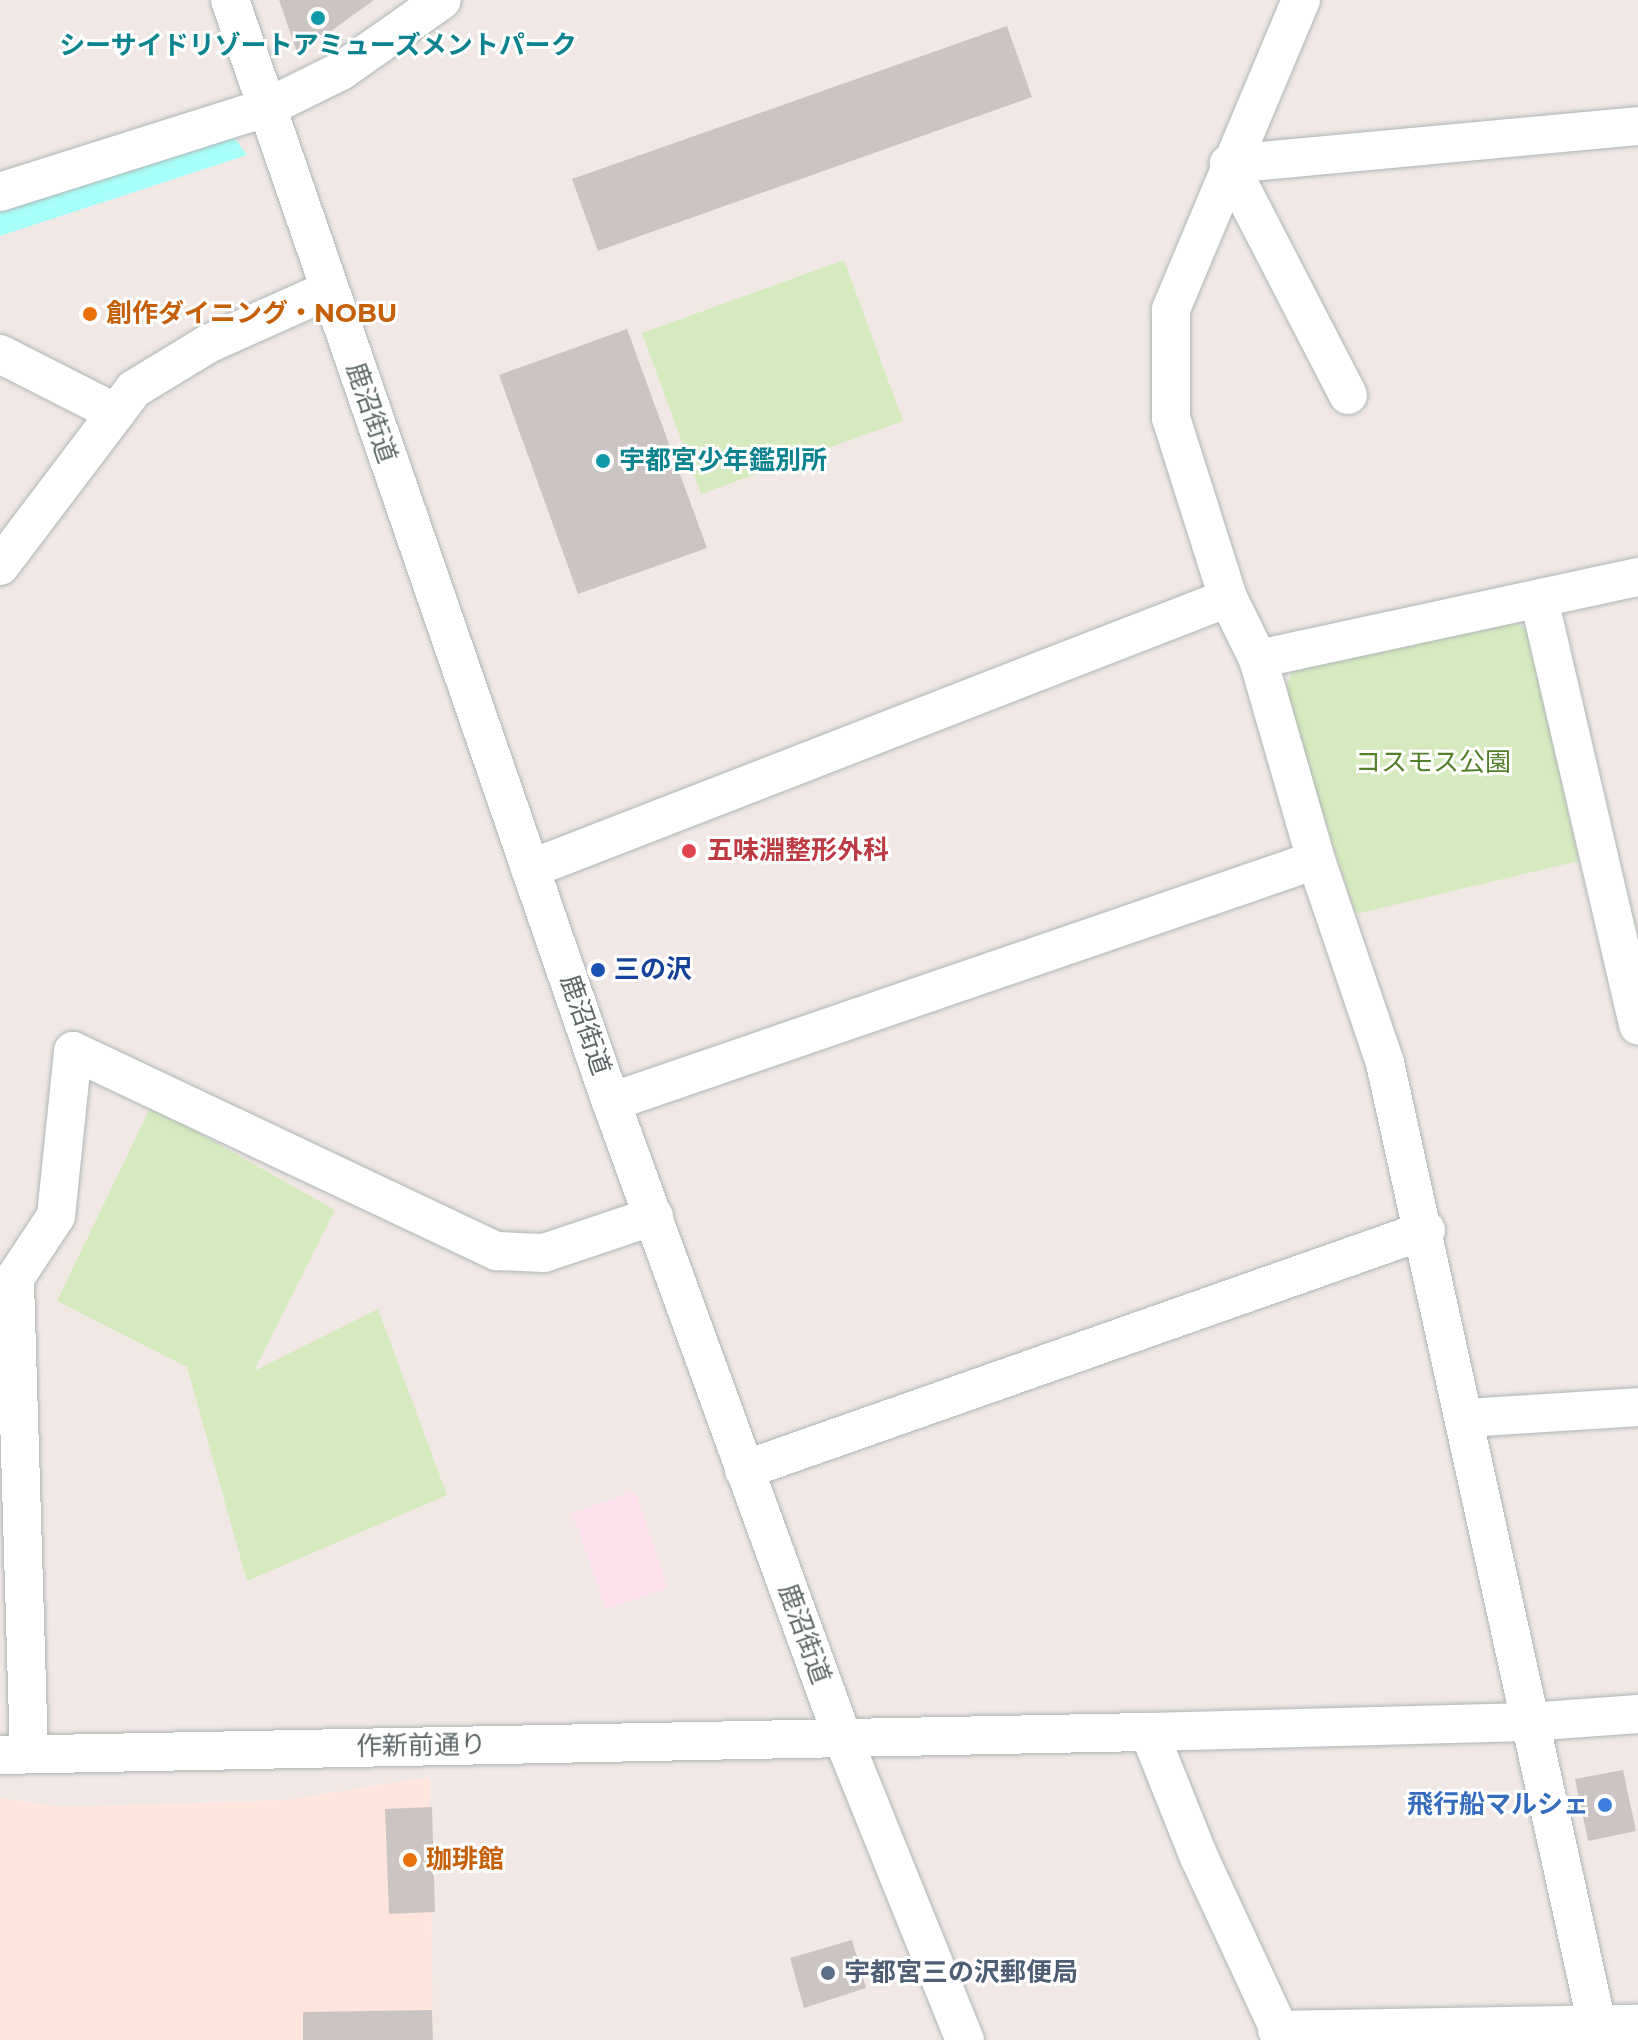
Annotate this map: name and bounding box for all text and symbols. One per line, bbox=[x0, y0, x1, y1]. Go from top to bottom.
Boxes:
marker: シーサイドリゾートアミューズメントパーク bbox=[309, 9, 327, 27]
place label: シーサイドリゾートアミューズメントパーク bbox=[58, 30, 578, 62]
place label: 創作ダイニング・NOBU bbox=[106, 298, 397, 330]
marker: 創作ダイニング・NOBU bbox=[81, 305, 99, 323]
street label: 鹿沼街道 bbox=[339, 359, 403, 467]
place label: 宇都宮少年鑑別所 bbox=[619, 445, 827, 477]
marker: 宇都宮少年鑑別所 bbox=[594, 452, 612, 470]
park label: コスモス公園 bbox=[1355, 747, 1511, 779]
place label: 五味淵整形外科 bbox=[707, 835, 889, 867]
marker: 五味淵整形外科 bbox=[678, 840, 700, 862]
place label: 三の沢 bbox=[614, 954, 692, 986]
marker: 三の沢 bbox=[589, 961, 607, 979]
street label: 鹿沼街道 bbox=[553, 971, 617, 1079]
street label: 鹿沼街道 bbox=[772, 1580, 836, 1688]
street label: 作新前通り bbox=[356, 1729, 486, 1763]
place label: 飛行船マルシェ bbox=[1407, 1789, 1589, 1821]
marker: 飛行船マルシェ bbox=[1596, 1796, 1614, 1814]
place label: 珈琲館 bbox=[426, 1844, 504, 1876]
marker: 珈琲館 bbox=[401, 1851, 419, 1869]
place label: 宇都宮三の沢郵便局 bbox=[844, 1957, 1078, 1989]
marker: 宇都宮三の沢郵便局 bbox=[819, 1964, 837, 1982]

